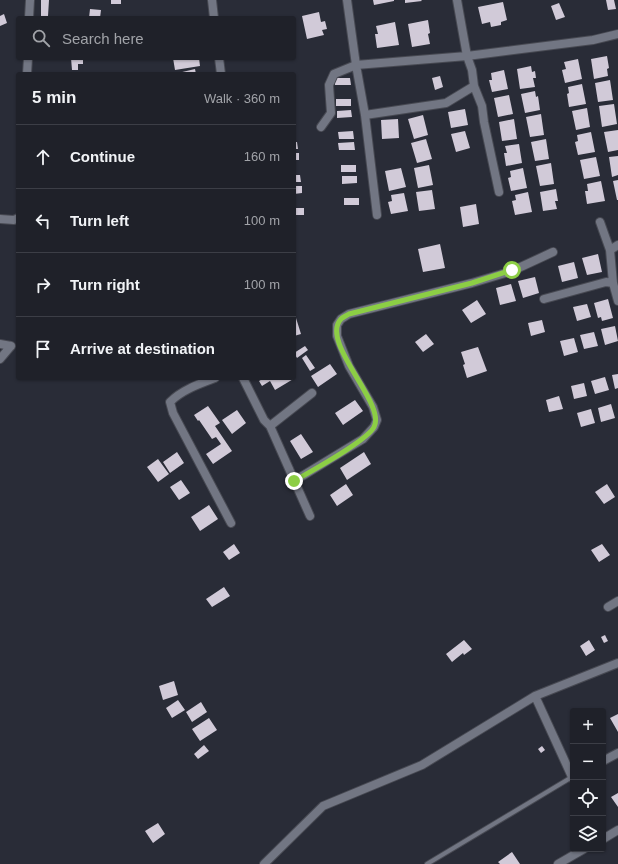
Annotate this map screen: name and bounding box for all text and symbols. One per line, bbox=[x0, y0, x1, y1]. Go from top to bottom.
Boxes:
search box bbox=[16, 16, 296, 60]
icon: search bbox=[30, 27, 52, 49]
text: Search here bbox=[62, 30, 144, 47]
text: 5 min bbox=[32, 88, 76, 107]
text: Walk · 360 m bbox=[204, 91, 280, 106]
icon: ahead bbox=[32, 146, 54, 168]
text: Continue bbox=[70, 148, 135, 165]
text: 160 m bbox=[244, 149, 280, 164]
icon: left bbox=[32, 210, 54, 232]
text: Turn left bbox=[70, 212, 129, 229]
text: 100 m bbox=[244, 213, 280, 228]
route start bbox=[503, 261, 521, 279]
icon: right bbox=[32, 274, 54, 296]
text: Turn right bbox=[70, 276, 140, 293]
text: 100 m bbox=[244, 277, 280, 292]
icon: arrive bbox=[32, 338, 54, 360]
text: Arrive at destination bbox=[70, 340, 215, 357]
route end bbox=[285, 472, 303, 490]
map controls bbox=[570, 708, 606, 852]
button: + bbox=[570, 708, 606, 744]
button: − bbox=[570, 744, 606, 780]
button: locate bbox=[570, 780, 606, 816]
button: layers bbox=[570, 816, 606, 852]

